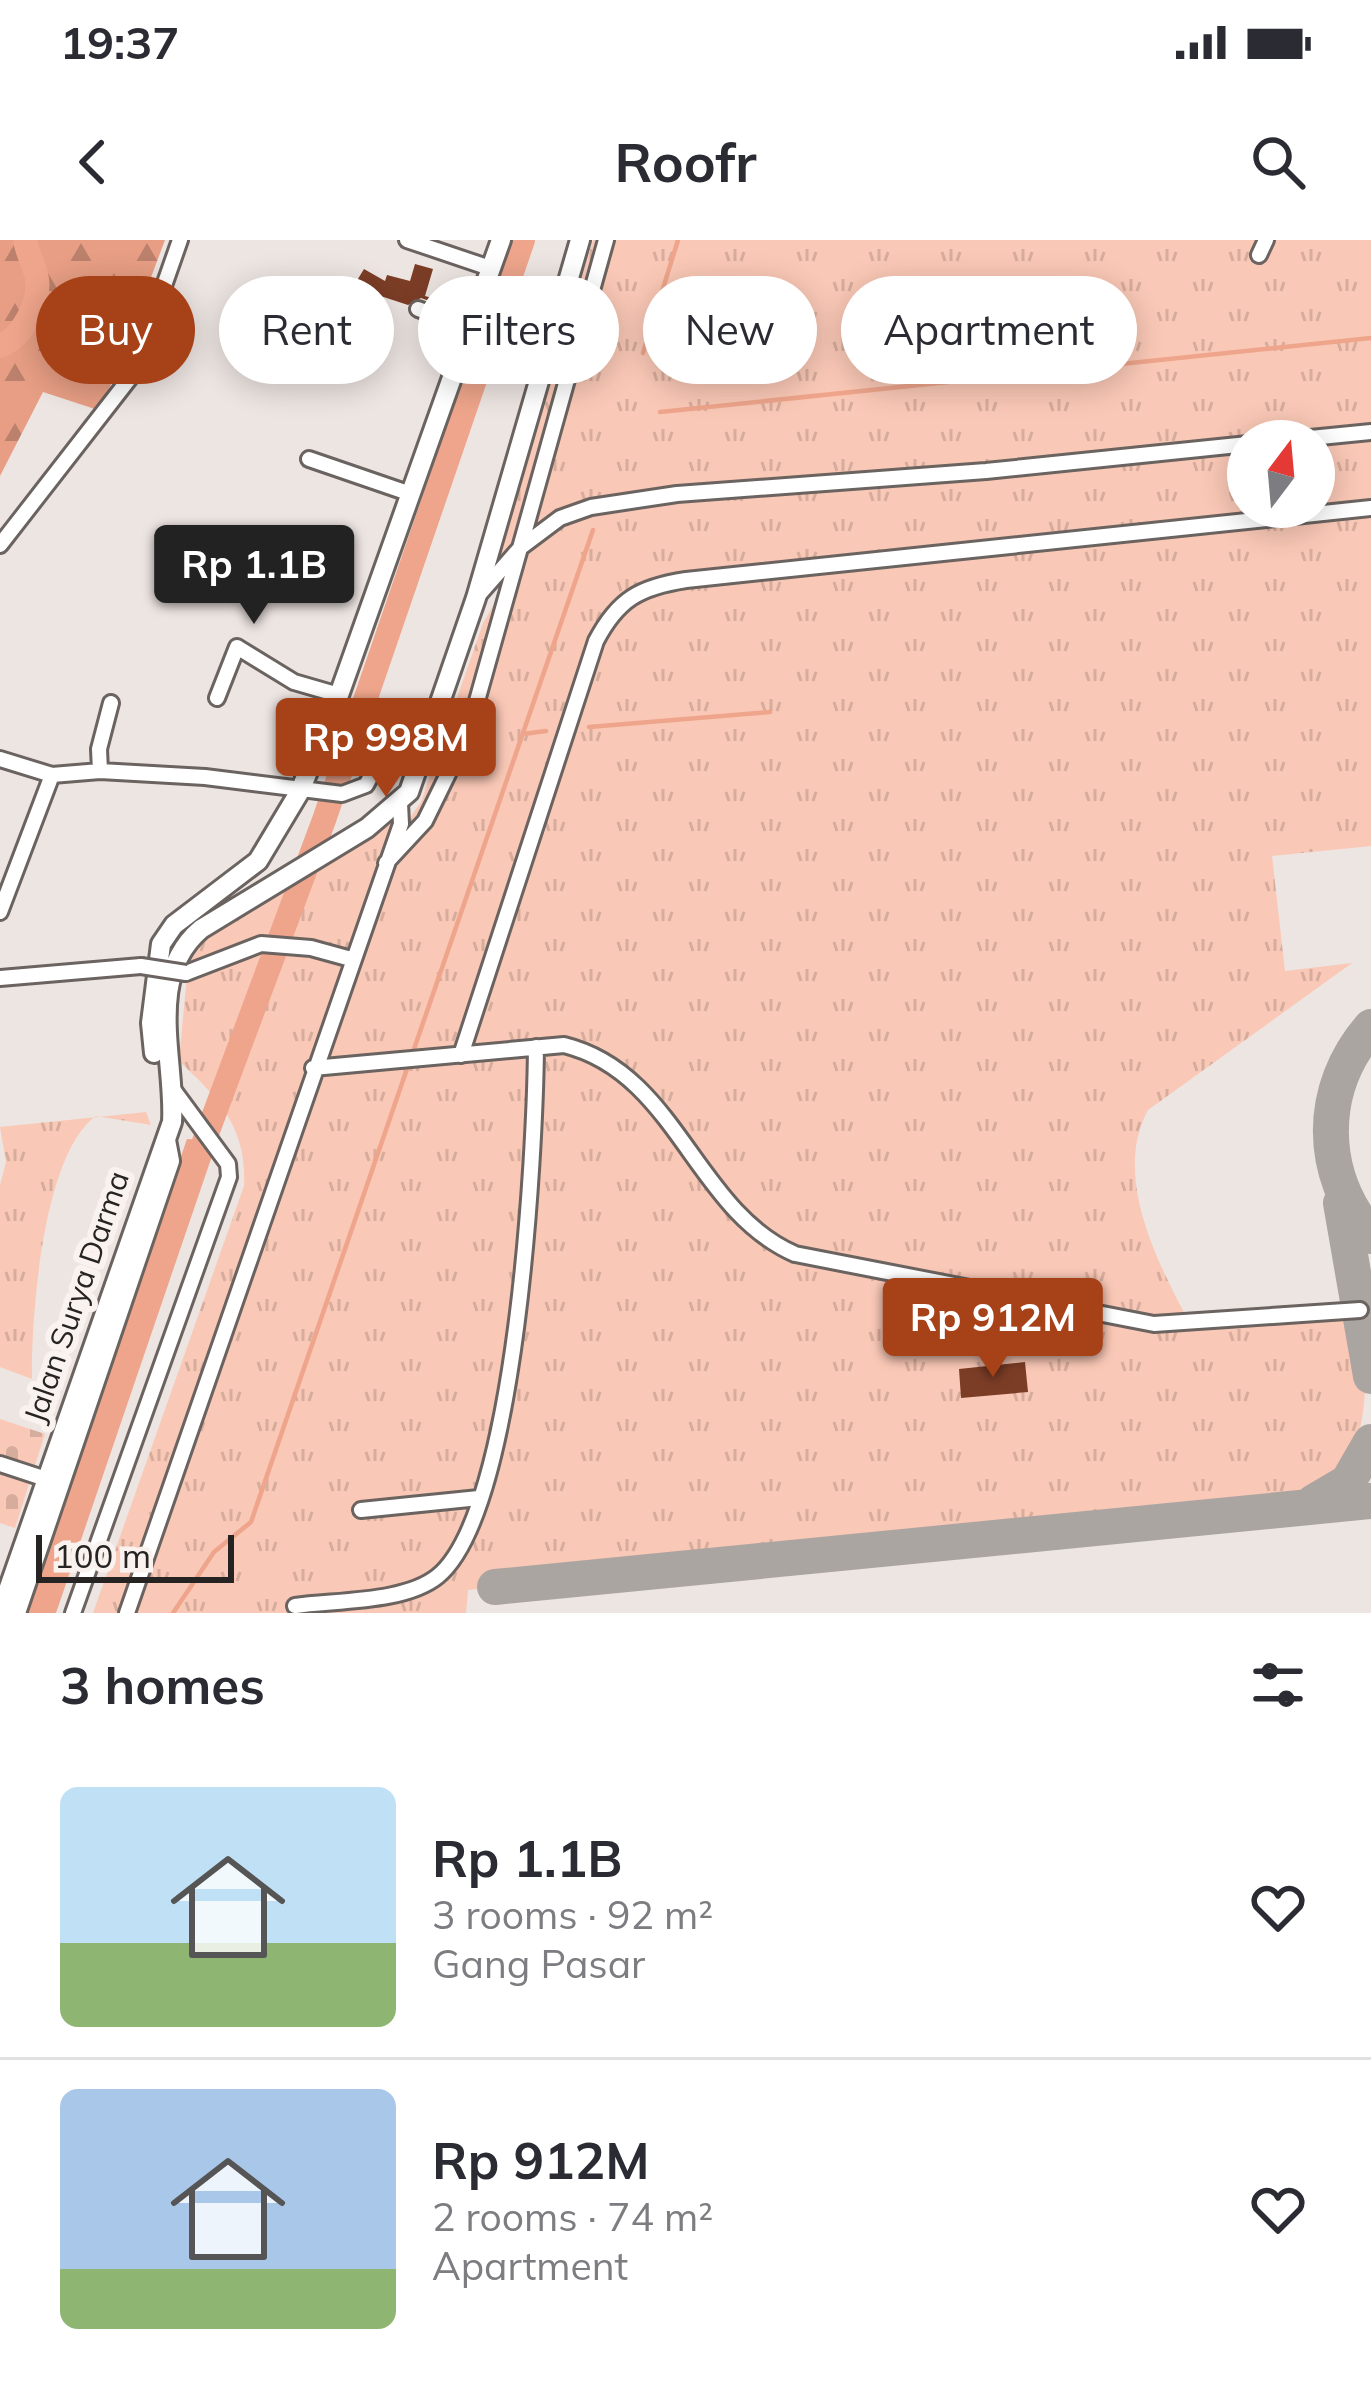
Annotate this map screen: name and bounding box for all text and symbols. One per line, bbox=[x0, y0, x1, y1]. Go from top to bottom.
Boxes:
text: 19:37 bbox=[60, 14, 179, 70]
text: Roofr bbox=[615, 128, 756, 196]
icon: back bbox=[60, 129, 126, 195]
icon: search bbox=[1245, 129, 1311, 195]
chip: Buy bbox=[36, 276, 195, 384]
chip: Rent bbox=[219, 276, 394, 384]
chip: Filters bbox=[418, 276, 619, 384]
chip: New bbox=[643, 276, 817, 384]
chip: Apartment bbox=[841, 276, 1137, 384]
north arrow bbox=[1227, 420, 1335, 528]
map controls bbox=[1227, 420, 1335, 528]
pin: Rp 1.1B bbox=[143, 525, 365, 627]
text: Rp 1.1B bbox=[181, 539, 327, 588]
pin: Rp 998M bbox=[275, 698, 497, 800]
text: Rp 998M bbox=[303, 712, 469, 761]
street label: Jalan Surya Darma bbox=[15, 1166, 137, 1427]
pin: Rp 912M bbox=[882, 1278, 1104, 1380]
text: Rp 912M bbox=[910, 1292, 1076, 1341]
scale bar bbox=[36, 1529, 234, 1582]
text: 100 m bbox=[54, 1535, 151, 1576]
icon: filters bbox=[1245, 1652, 1311, 1718]
text: 3 homes bbox=[60, 1653, 265, 1717]
text: Rp 1.1B bbox=[432, 1826, 622, 1890]
icon: home bbox=[156, 1835, 300, 1979]
icon: heart bbox=[1245, 1874, 1311, 1940]
text: 3 rooms · 92 m² bbox=[432, 1890, 713, 1939]
text: Gang Pasar bbox=[432, 1939, 645, 1988]
text: Rp 912M bbox=[432, 2128, 650, 2192]
icon: home bbox=[156, 2137, 300, 2281]
icon: heart bbox=[1245, 2176, 1311, 2242]
text: 2 rooms · 74 m² bbox=[432, 2192, 713, 2241]
text: Apartment bbox=[432, 2241, 628, 2290]

